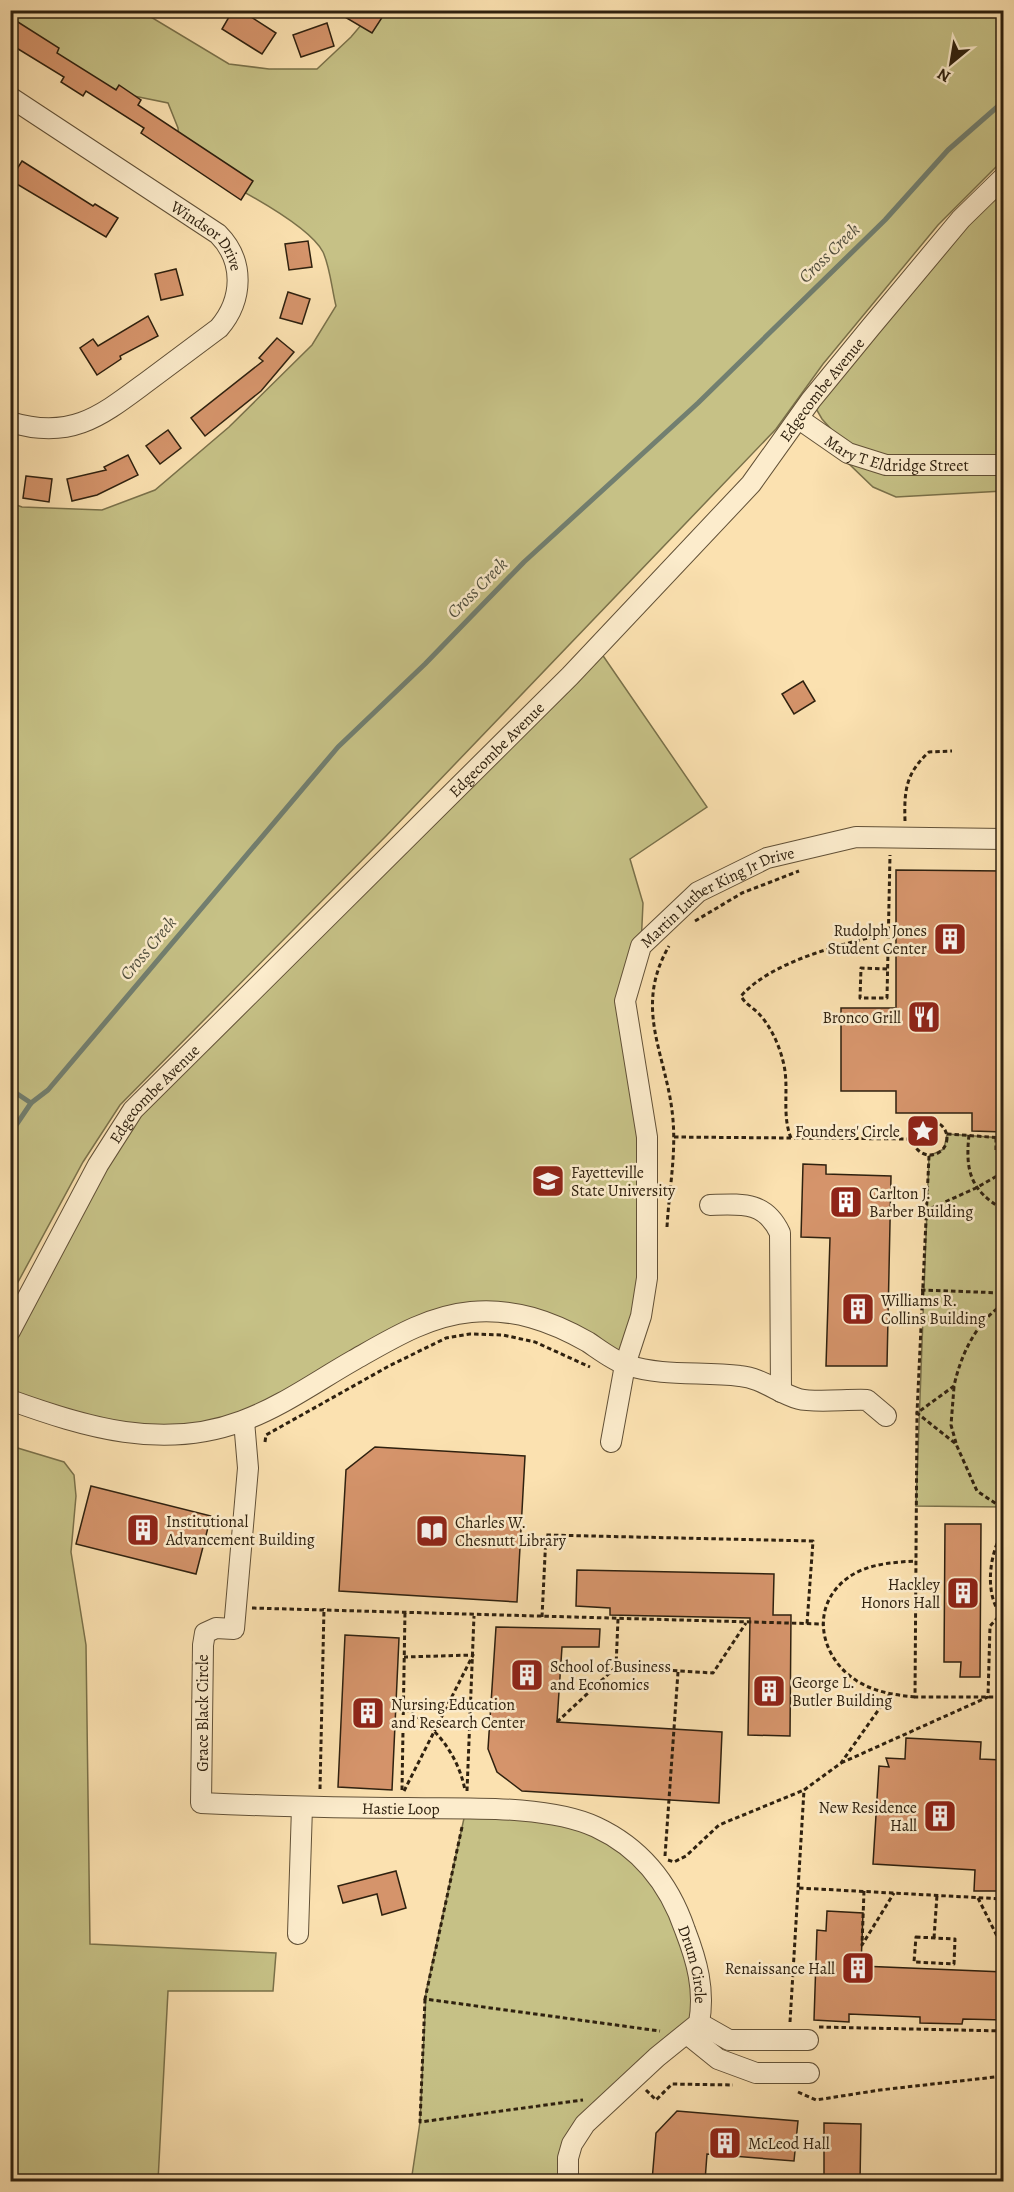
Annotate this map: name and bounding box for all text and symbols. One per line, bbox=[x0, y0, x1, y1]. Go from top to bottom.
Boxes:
north arrow bbox=[921, 33, 981, 93]
text: N bbox=[933, 63, 955, 88]
street label: Windsor Drive bbox=[165, 195, 247, 273]
water label: Cross Creek bbox=[793, 218, 865, 288]
street label: Edgecombe Avenue bbox=[775, 333, 870, 446]
street label: Mary T Eldridge Street bbox=[820, 430, 969, 477]
water label: Cross Creek bbox=[441, 552, 513, 624]
street label: Edgecombe Avenue bbox=[444, 697, 550, 802]
street label: Martin Luther King Jr Drive bbox=[636, 842, 797, 953]
water label: Cross Creek bbox=[114, 911, 182, 985]
place label: Rudolph Jones Student Center bbox=[827, 920, 927, 960]
building icon: Rudolph Jones Student Center bbox=[932, 921, 968, 957]
restaurant icon: Bronco Grill bbox=[906, 999, 942, 1035]
place label: Bronco Grill bbox=[822, 1007, 901, 1029]
street label: Edgecombe Avenue bbox=[104, 1040, 205, 1148]
place icon: Founders' Circle bbox=[905, 1113, 941, 1149]
place label: Founders' Circle bbox=[795, 1121, 900, 1143]
place label: Fayetteville State University bbox=[571, 1162, 676, 1202]
school or university icon: Fayetteville State University bbox=[530, 1163, 566, 1199]
place label: Carlton J. Barber Building bbox=[869, 1183, 973, 1223]
building icon: Carlton J. Barber Building bbox=[828, 1184, 864, 1220]
place label: Williams R. Collins Building bbox=[880, 1290, 986, 1330]
building icon: Williams R. Collins Building bbox=[840, 1291, 876, 1327]
place label: Institutional Advancement Building bbox=[165, 1511, 315, 1551]
building icon: Institutional Advancement Building bbox=[125, 1512, 161, 1548]
place label: Charles W. Chesnutt Library bbox=[455, 1512, 567, 1552]
library icon: Charles W. Chesnutt Library bbox=[414, 1513, 450, 1549]
place label: Hackley Honors Hall bbox=[861, 1574, 941, 1614]
building icon: Hackley Honors Hall bbox=[945, 1575, 981, 1611]
street label: Grace Black Circle bbox=[192, 1654, 214, 1772]
place label: School of Business and Economics bbox=[550, 1656, 671, 1696]
building icon: School of Business and Economics bbox=[509, 1657, 545, 1693]
place label: George L. Butler Building bbox=[792, 1672, 892, 1712]
building icon: George L. Butler Building bbox=[751, 1673, 787, 1709]
place label: Nursing Education and Research Center bbox=[391, 1694, 525, 1734]
building icon: Nursing Education and Research Center bbox=[350, 1695, 386, 1731]
place label: New Residence Hall bbox=[819, 1797, 917, 1837]
street label: Hastie Loop bbox=[362, 1798, 440, 1820]
building icon: New Residence Hall bbox=[922, 1798, 958, 1834]
street label: Drum Circle bbox=[672, 1922, 711, 2004]
building icon: Renaissance Hall bbox=[840, 1950, 876, 1986]
place label: Renaissance Hall bbox=[725, 1958, 835, 1980]
building icon: McLeod Hall bbox=[707, 2125, 743, 2161]
place label: McLeod Hall bbox=[748, 2133, 830, 2155]

